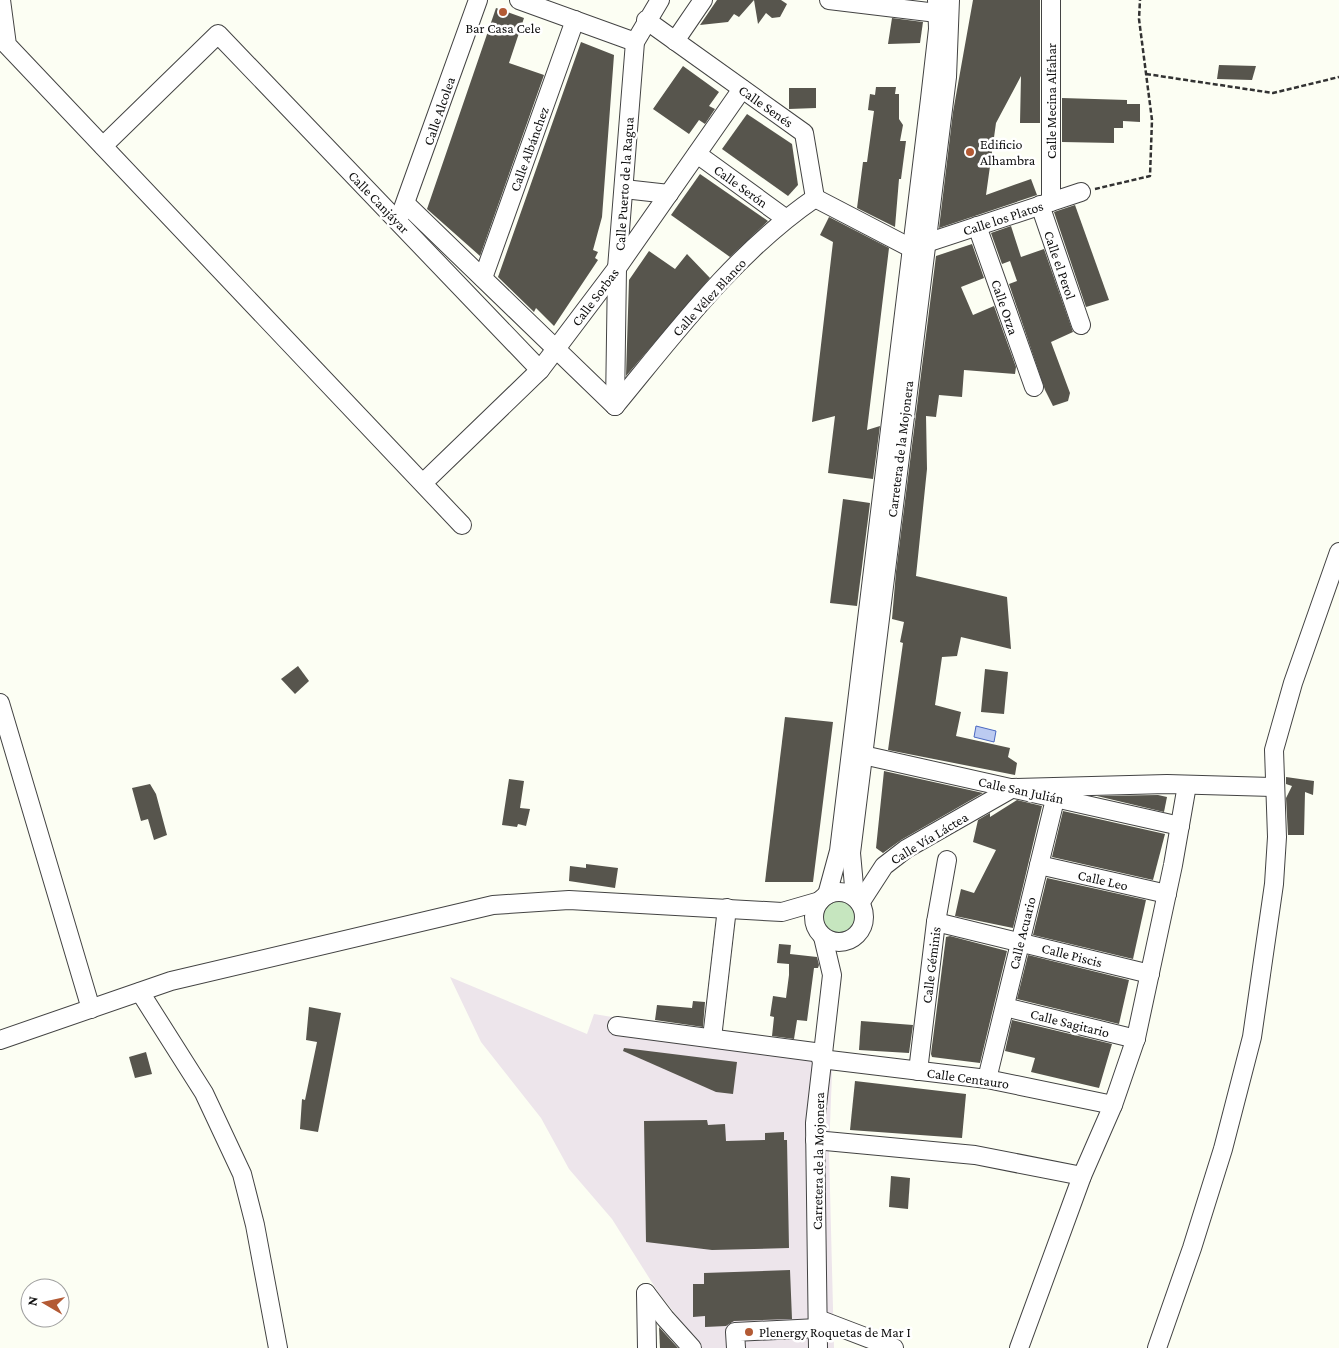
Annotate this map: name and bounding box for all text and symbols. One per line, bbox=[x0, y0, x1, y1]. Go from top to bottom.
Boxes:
marker: Bar Casa Cele bbox=[497, 6, 509, 18]
place label: Bar Casa Cele bbox=[465, 20, 541, 36]
street label: Calle Mecina Alfahar bbox=[1043, 43, 1059, 159]
street label: Calle Alcolea bbox=[420, 74, 458, 147]
street label: Calle Senés bbox=[736, 81, 796, 131]
street label: Calle Albánchez bbox=[506, 104, 552, 194]
street label: Calle Puerto de la Ragua bbox=[611, 116, 637, 252]
place label: Edificio Alhambra bbox=[980, 136, 1036, 168]
marker: Edificio Alhambra bbox=[964, 146, 976, 158]
street label: Calle Serón bbox=[711, 161, 771, 211]
street label: Calle Canjáyar bbox=[345, 167, 413, 237]
street label: Calle los Platos bbox=[961, 197, 1045, 239]
street label: Calle el Perol bbox=[1041, 229, 1079, 302]
street label: Calle Vélez Blanco bbox=[669, 255, 749, 339]
street label: Calle Sorbas bbox=[568, 265, 622, 329]
street label: Calle Orza bbox=[988, 277, 1022, 337]
street label: Carretera de la Mojonera bbox=[884, 379, 917, 518]
street label: Calle San Julián bbox=[977, 773, 1066, 807]
street label: Calle Vía Láctea bbox=[887, 808, 971, 867]
street label: Calle Leo bbox=[1076, 866, 1130, 894]
street label: Calle Acuario bbox=[1005, 895, 1039, 971]
street label: Calle Géminis bbox=[918, 926, 944, 1004]
street label: Calle Piscis bbox=[1040, 940, 1104, 970]
street label: Calle Sagitario bbox=[1029, 1005, 1111, 1041]
street label: Calle Centauro bbox=[926, 1064, 1010, 1092]
street label: Carretera de la Mojonera bbox=[809, 1091, 828, 1230]
north arrow bbox=[20, 1278, 70, 1328]
text: N bbox=[24, 1295, 41, 1307]
place label: Plenergy Roquetas de Mar I bbox=[759, 1324, 911, 1340]
marker: Plenergy Roquetas de Mar I bbox=[743, 1326, 755, 1338]

